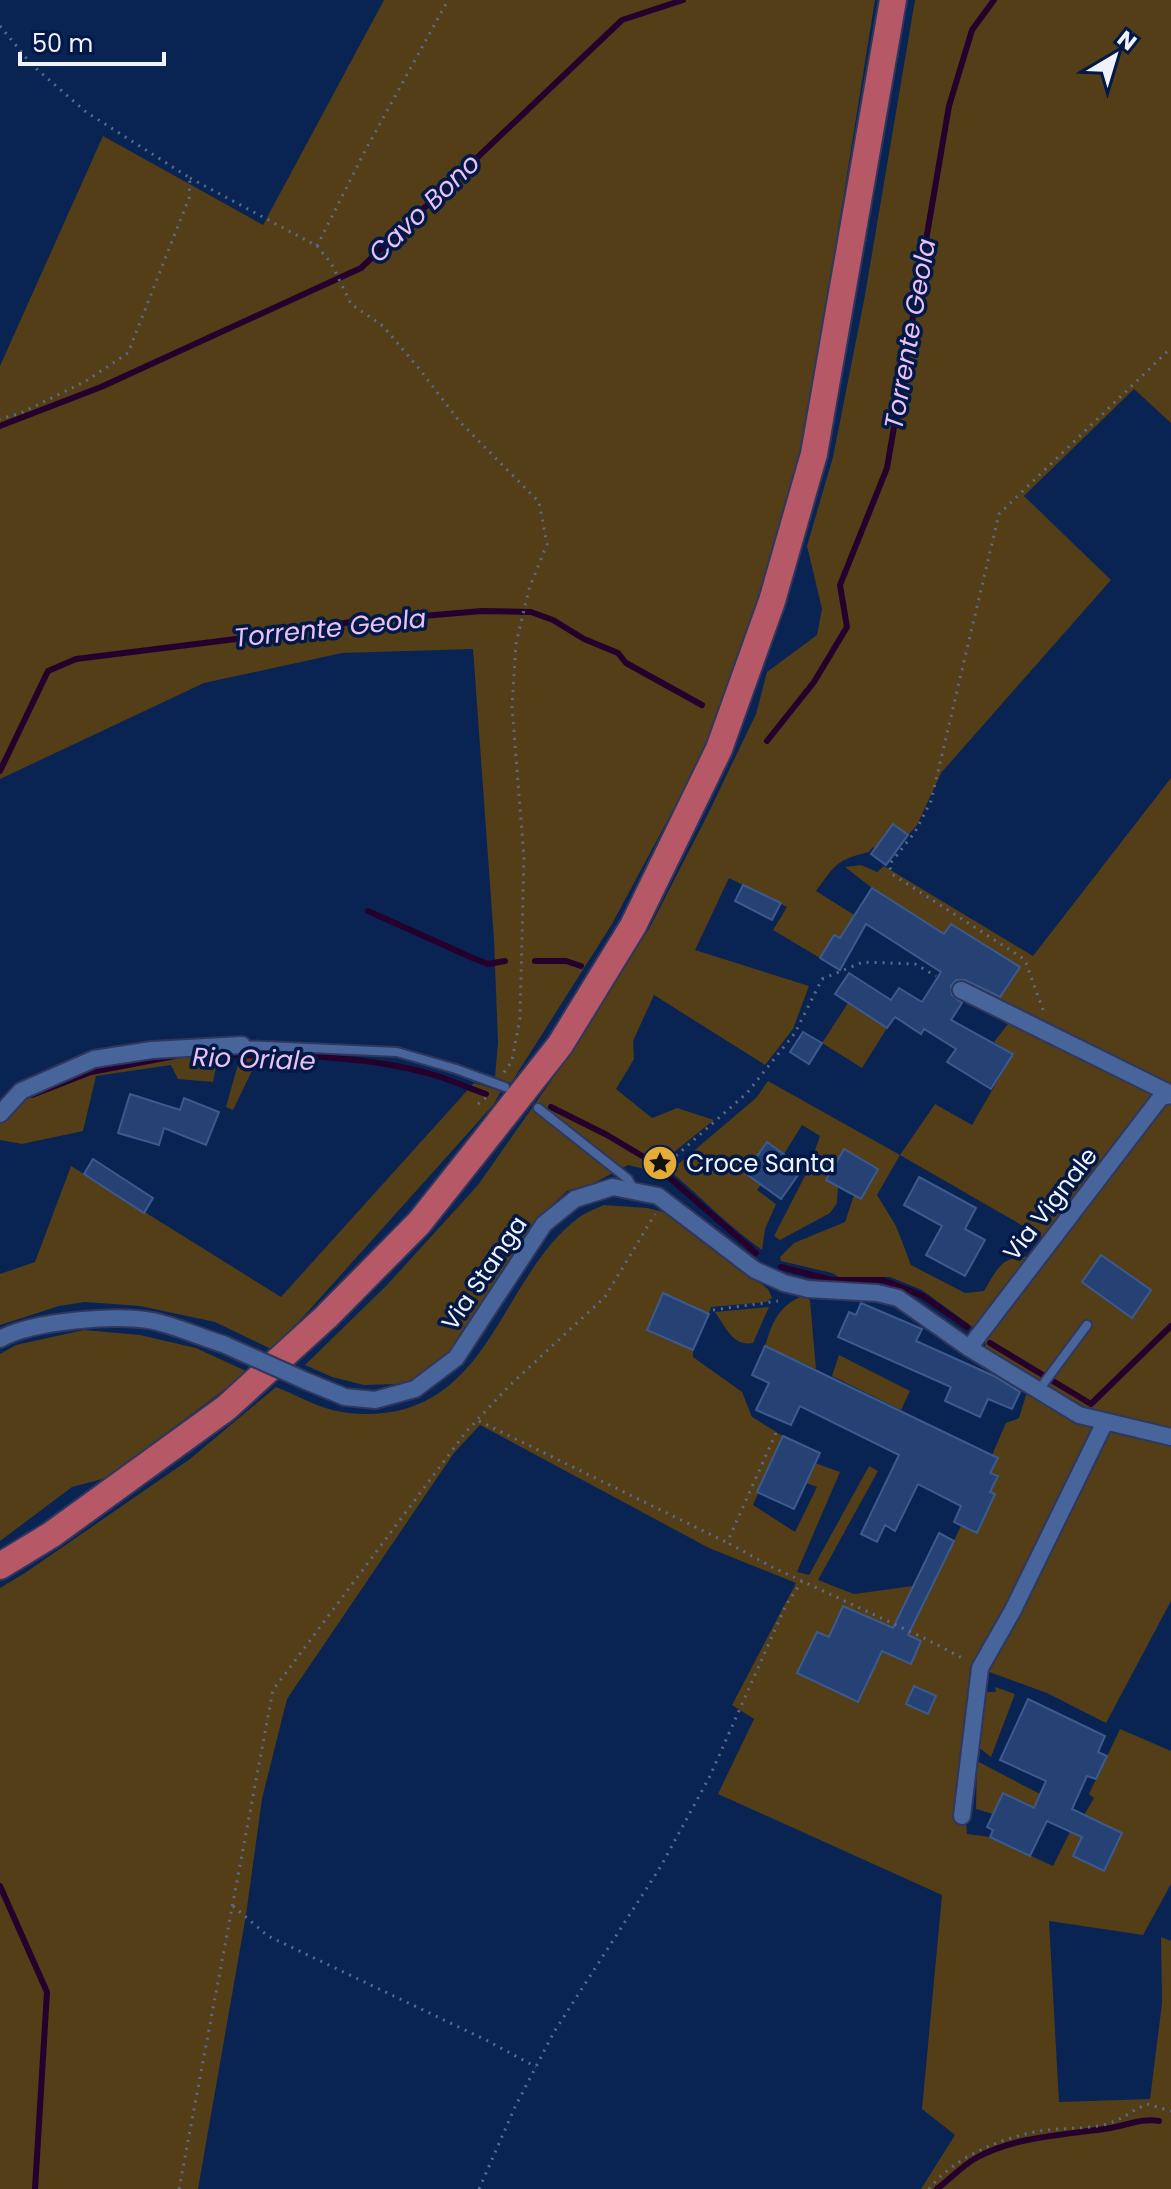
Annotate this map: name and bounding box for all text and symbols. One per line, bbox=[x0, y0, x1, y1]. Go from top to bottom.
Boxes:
scale bar bbox=[20, 16, 164, 66]
north arrow bbox=[1075, 16, 1155, 96]
text: N bbox=[1111, 23, 1143, 58]
text: 50 m bbox=[32, 27, 93, 60]
water label: Cavo Bono bbox=[360, 146, 488, 270]
water label: Torrente Geola bbox=[876, 236, 944, 432]
water label: Torrente Geola bbox=[232, 600, 428, 656]
water label: Rio Oriale bbox=[192, 1039, 316, 1079]
street label: Via Vignale bbox=[995, 1140, 1105, 1268]
place icon: Croce Santa bbox=[641, 1144, 679, 1182]
place label: Croce Santa bbox=[686, 1147, 835, 1180]
street label: Via Stanga bbox=[434, 1209, 534, 1337]

